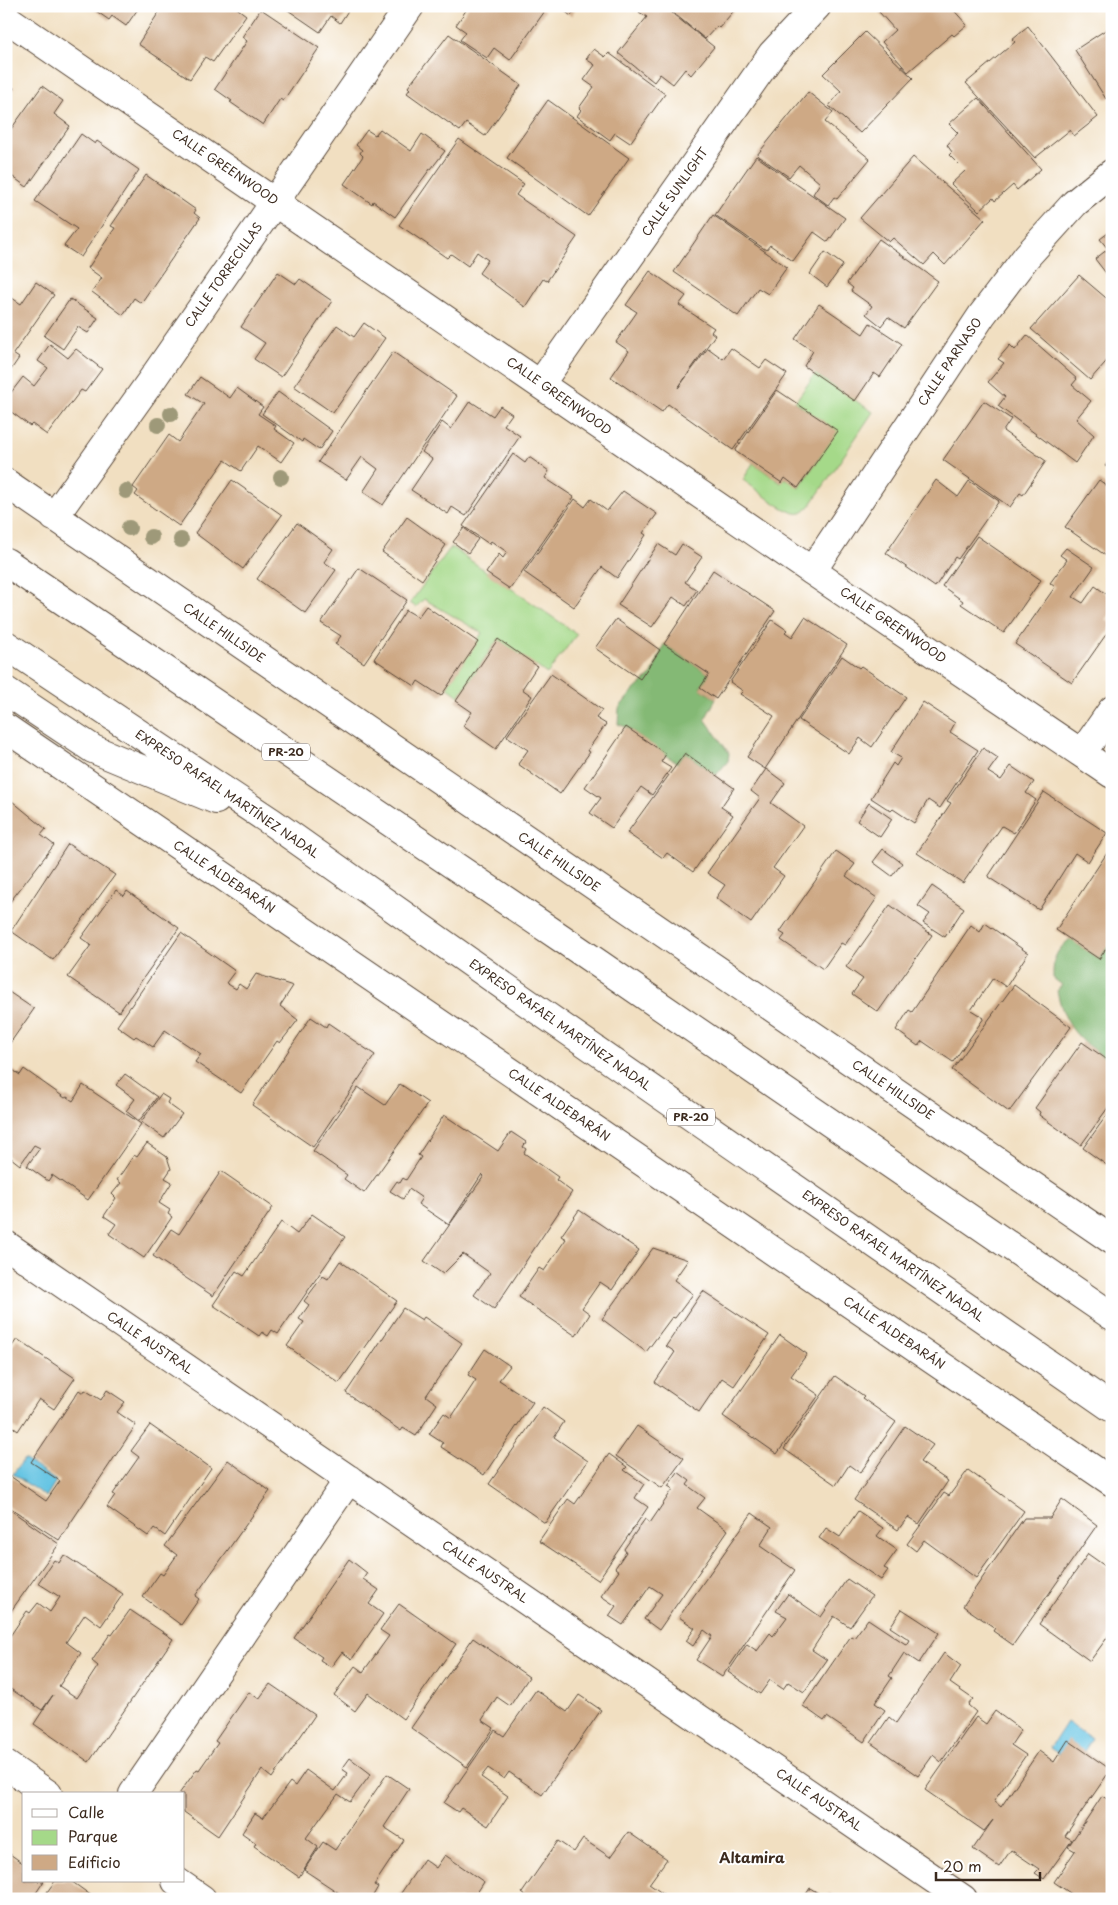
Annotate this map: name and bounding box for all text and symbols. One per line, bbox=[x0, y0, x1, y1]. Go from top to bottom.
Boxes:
street label: CALLE GREENWOOD bbox=[169, 124, 282, 209]
street label: CALLE SUNLIGHT bbox=[637, 143, 712, 240]
street label: CALLE TORRECILLAS bbox=[180, 218, 266, 331]
street label: CALLE PARNASO bbox=[913, 314, 985, 409]
street label: CALLE GREENWOOD bbox=[503, 352, 616, 438]
street label: CALLE GREENWOOD bbox=[837, 582, 950, 667]
street label: CALLE HILLSIDE bbox=[180, 598, 269, 666]
street label: EXPRESO RAFAEL MARTÍNEZ NADAL bbox=[132, 725, 323, 862]
road number: PR-20 bbox=[262, 744, 310, 760]
street label: CALLE HILLSIDE bbox=[515, 827, 604, 895]
street label: CALLE ALDEBARÁN bbox=[170, 835, 279, 917]
street label: EXPRESO RAFAEL MARTÍNEZ NADAL bbox=[466, 954, 655, 1094]
street label: CALLE HILLSIDE bbox=[849, 1055, 938, 1123]
street label: CALLE ALDEBARÁN bbox=[505, 1063, 614, 1145]
road number: PR-20 bbox=[667, 1108, 715, 1126]
street label: EXPRESO RAFAEL MARTÍNEZ NADAL bbox=[799, 1185, 988, 1325]
street label: CALLE ALDEBARÁN bbox=[840, 1291, 949, 1373]
street label: CALLE AUSTRAL bbox=[104, 1306, 197, 1378]
street label: CALLE AUSTRAL bbox=[439, 1535, 532, 1607]
street label: CALLE AUSTRAL bbox=[773, 1763, 866, 1835]
legend bbox=[22, 1792, 185, 1882]
text: Calle bbox=[68, 1800, 105, 1823]
text: Parque bbox=[68, 1824, 118, 1847]
district label: Altamira bbox=[719, 1847, 785, 1868]
text: Edificio bbox=[68, 1850, 121, 1873]
scale bar bbox=[936, 1850, 1039, 1882]
text: 20 m bbox=[943, 1854, 982, 1877]

